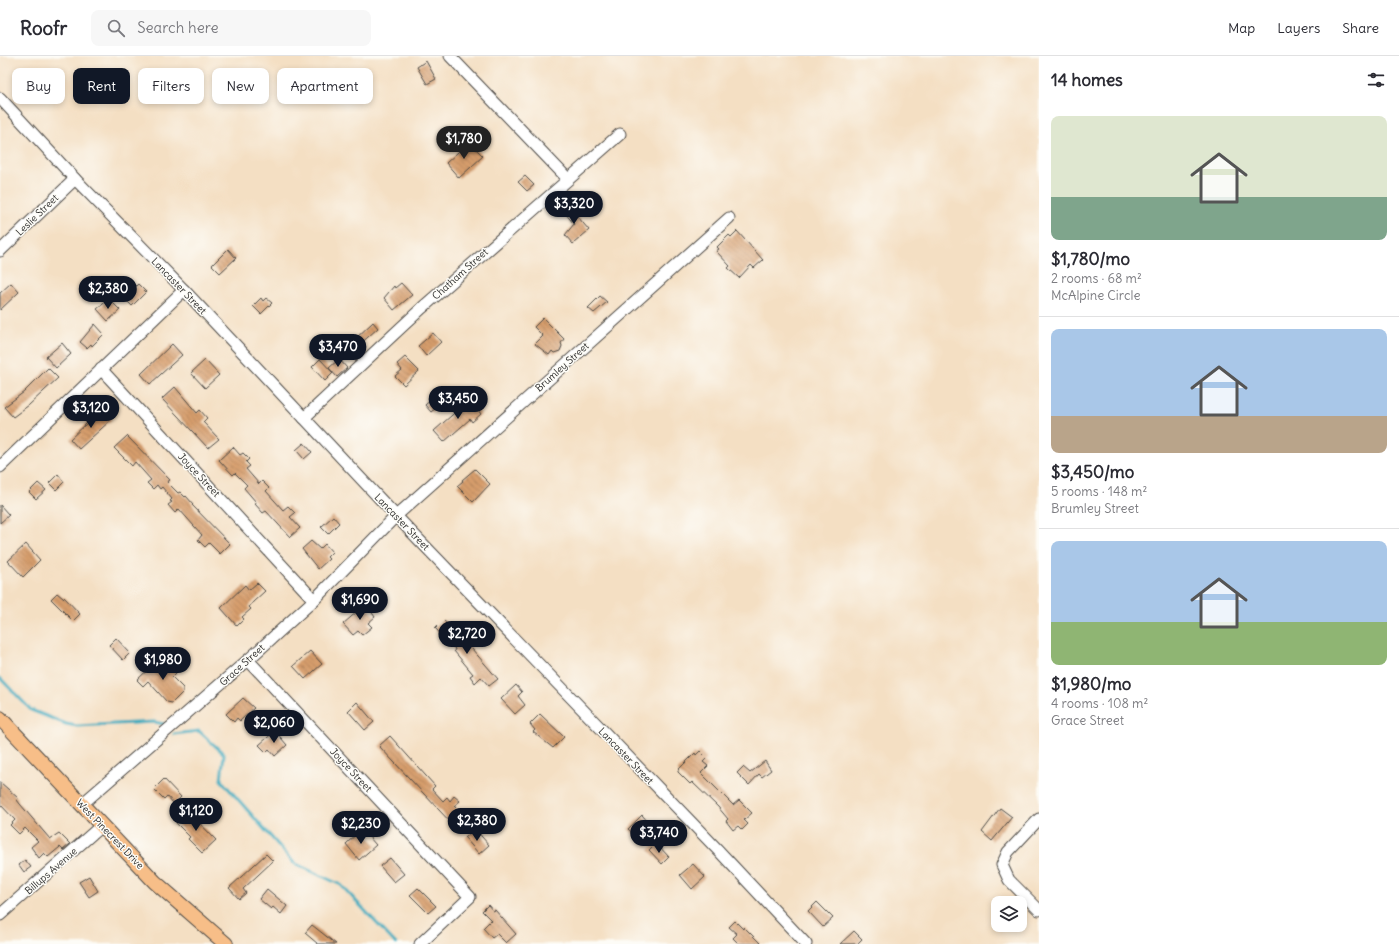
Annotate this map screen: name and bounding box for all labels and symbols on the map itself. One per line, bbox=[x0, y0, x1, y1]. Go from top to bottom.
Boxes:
pin: $1,780 bbox=[431, 126, 497, 160]
street label: Leslie Street bbox=[13, 191, 61, 238]
pin: $3,320 bbox=[541, 191, 607, 225]
street label: Chatham Street bbox=[429, 245, 491, 303]
street label: Lancaster Street bbox=[149, 255, 210, 318]
pin: $2,380 bbox=[75, 276, 141, 310]
pin: $3,470 bbox=[305, 334, 371, 368]
street label: Brumley Street bbox=[533, 339, 592, 394]
pin: $3,450 bbox=[425, 386, 491, 420]
pin: $3,120 bbox=[58, 395, 124, 429]
street label: Joyce Street bbox=[175, 450, 223, 500]
street label: Lancaster Street bbox=[372, 491, 433, 554]
pin: $1,690 bbox=[327, 587, 393, 621]
pin: $2,720 bbox=[434, 621, 500, 655]
street label: Grace Street bbox=[217, 641, 268, 689]
pin: $1,980 bbox=[130, 647, 196, 681]
pin: $2,060 bbox=[241, 710, 307, 744]
street label: Lancaster Street bbox=[596, 725, 657, 788]
street label: Joyce Street bbox=[327, 745, 375, 795]
street label: West Pinecrest Drive bbox=[73, 796, 147, 872]
pin: $1,120 bbox=[163, 798, 229, 832]
pin: $2,380 bbox=[444, 808, 510, 842]
pin: $2,230 bbox=[328, 811, 394, 845]
pin: $3,740 bbox=[626, 820, 692, 854]
street label: Billups Avenue bbox=[22, 845, 80, 897]

